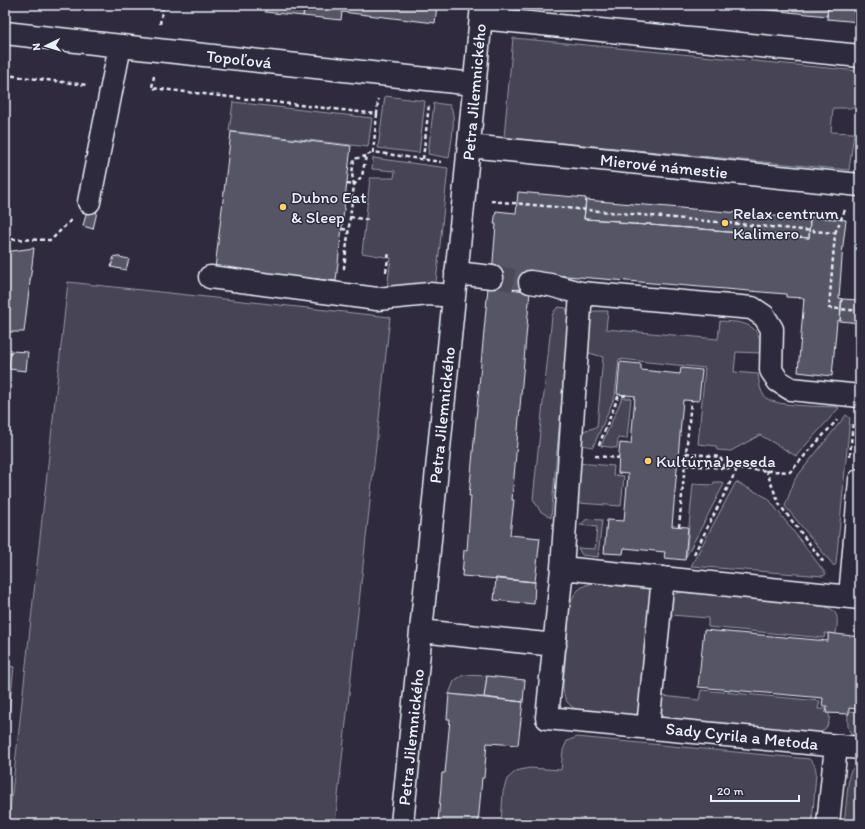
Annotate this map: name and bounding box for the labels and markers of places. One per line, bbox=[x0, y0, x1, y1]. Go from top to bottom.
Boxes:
place label: Dubno Eat & Sleep bbox=[291, 187, 367, 227]
marker: Dubno Eat & Sleep bbox=[278, 202, 288, 212]
place label: Relax centrum Kalimero bbox=[733, 203, 839, 243]
marker: Relax centrum Kalimero bbox=[720, 218, 730, 228]
place label: Kultúrna beseda bbox=[656, 451, 776, 471]
marker: Kultúrna beseda bbox=[643, 456, 653, 466]

